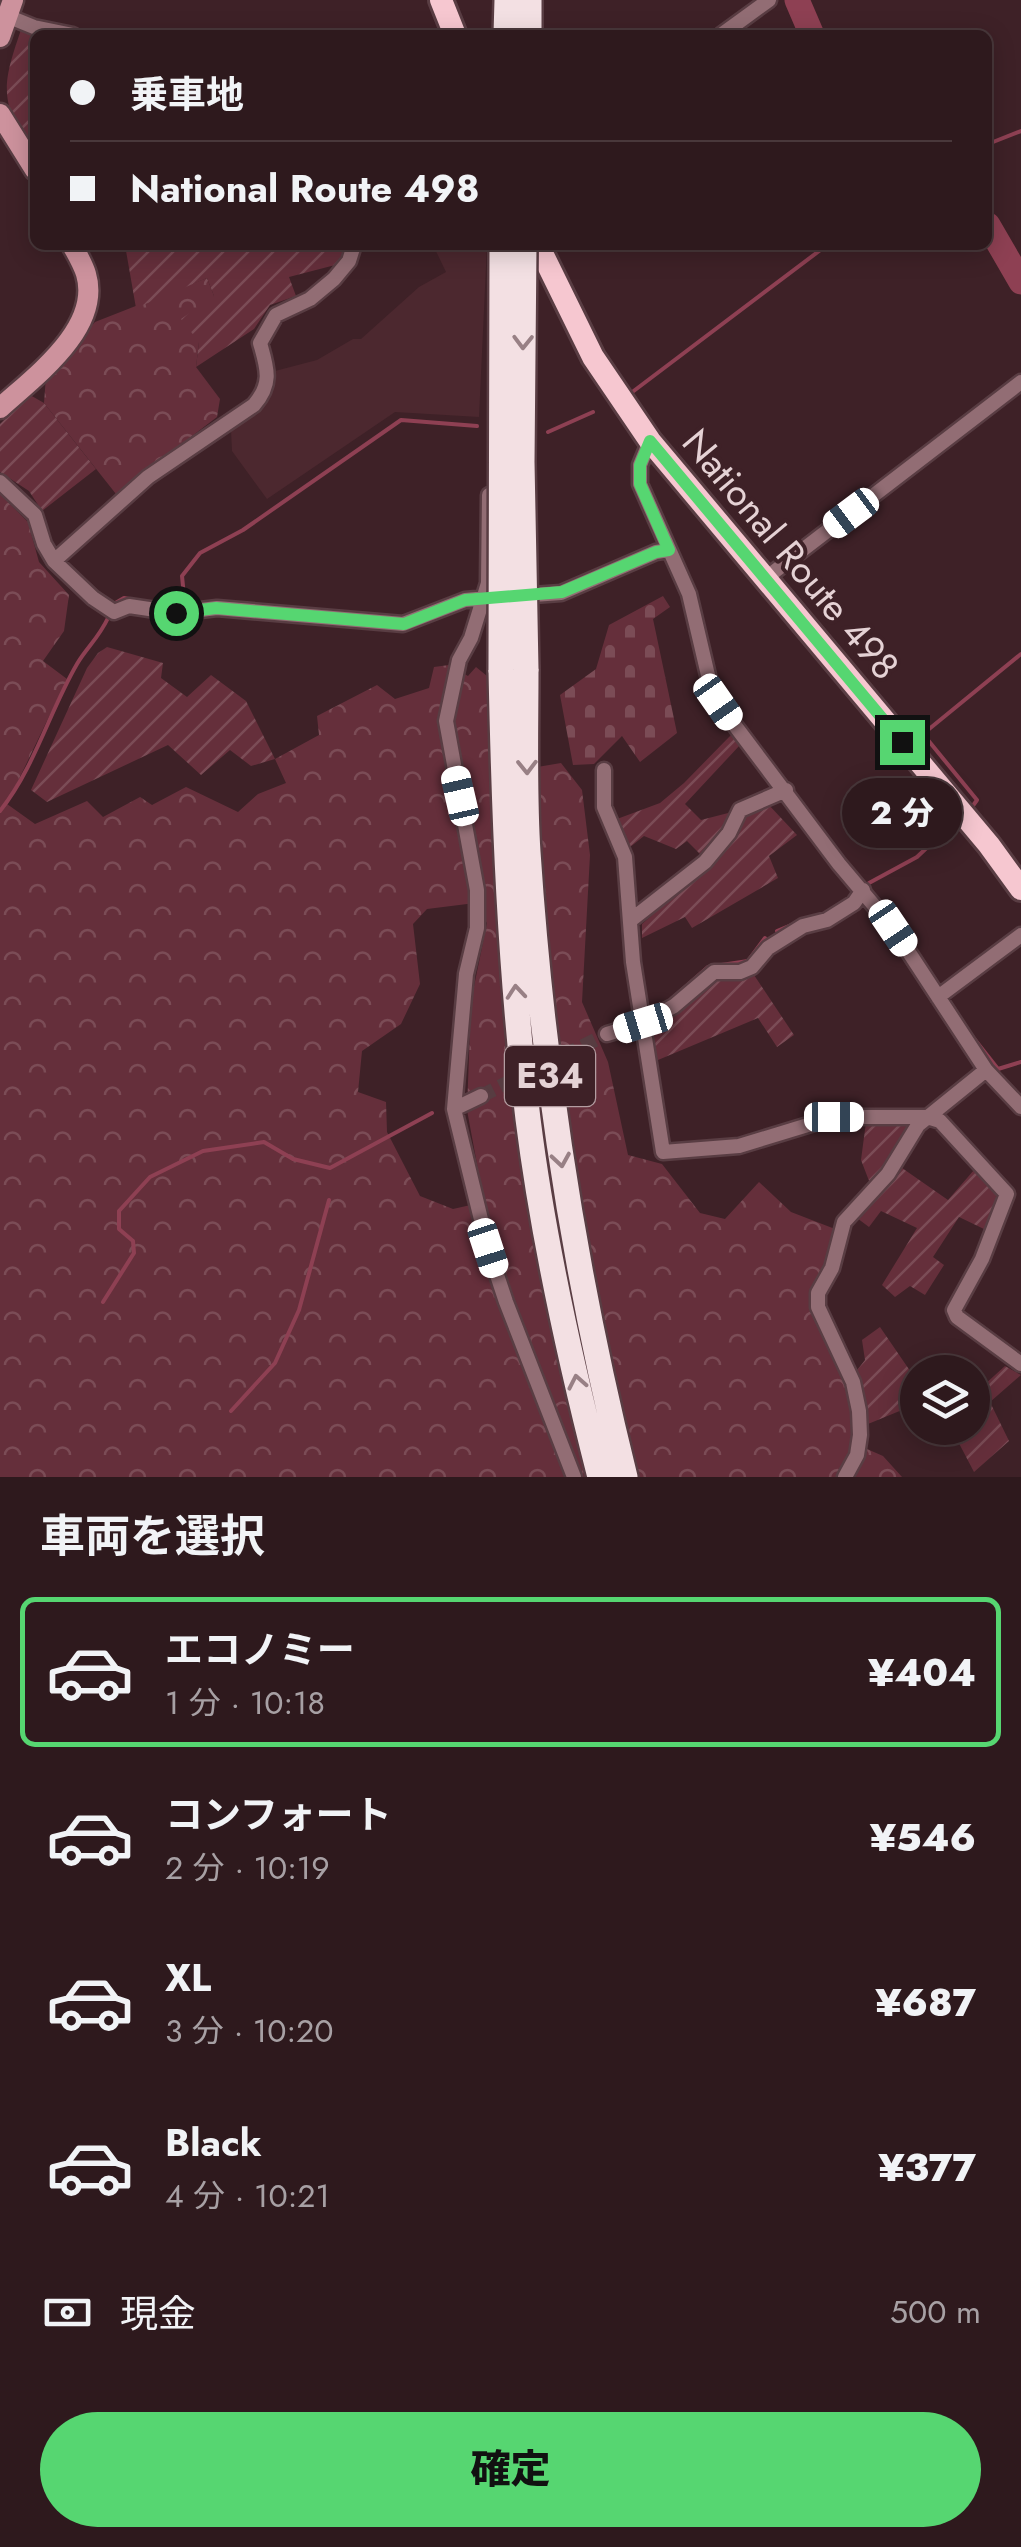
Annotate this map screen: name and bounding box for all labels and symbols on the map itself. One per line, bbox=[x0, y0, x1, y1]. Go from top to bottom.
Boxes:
one-way arrow bbox=[513, 335, 534, 351]
street label: National Route 498 bbox=[669, 417, 913, 691]
car bbox=[818, 483, 884, 543]
route start bbox=[154, 591, 199, 636]
car bbox=[689, 669, 747, 735]
route end bbox=[880, 720, 925, 765]
one-way arrow bbox=[516, 760, 538, 775]
car bbox=[439, 763, 481, 829]
callout: 2 分 bbox=[842, 777, 962, 847]
car bbox=[864, 895, 922, 961]
one-way arrow bbox=[506, 984, 528, 1000]
car bbox=[610, 1000, 676, 1046]
road number: E34 bbox=[505, 1046, 595, 1106]
car bbox=[804, 1102, 864, 1132]
one-way arrow bbox=[550, 1152, 571, 1168]
car bbox=[464, 1215, 512, 1281]
one-way arrow bbox=[568, 1374, 589, 1391]

